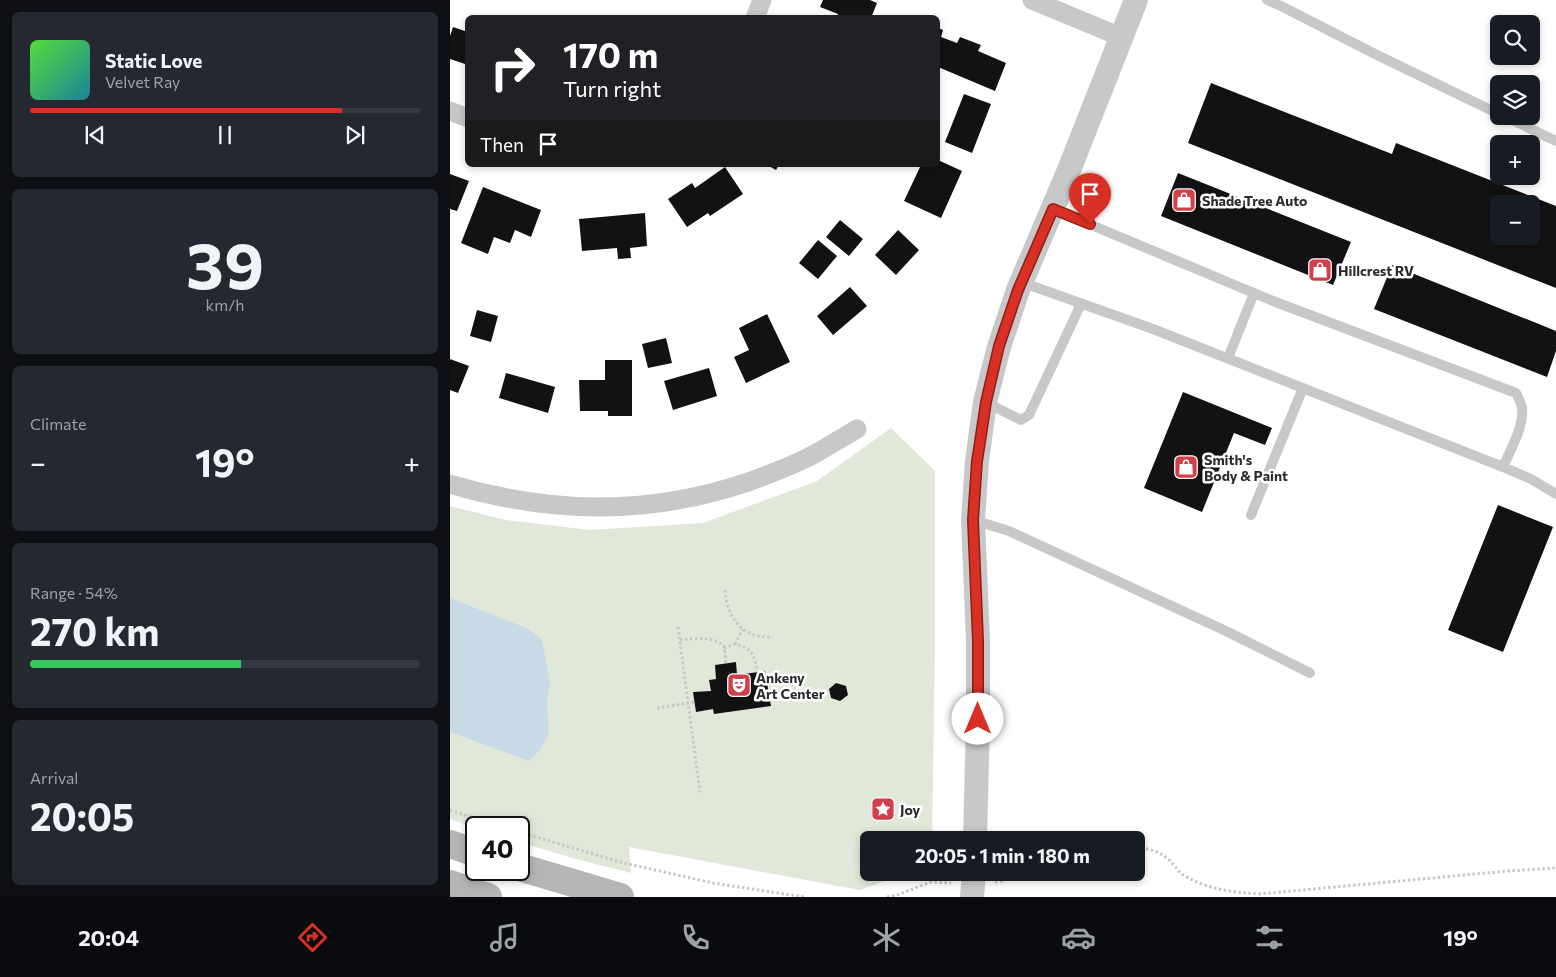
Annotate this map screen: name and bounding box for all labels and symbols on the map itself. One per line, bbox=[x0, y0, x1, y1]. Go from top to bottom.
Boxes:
pin bbox=[1069, 173, 1111, 224]
shop icon: Shade Tree Auto bbox=[1171, 187, 1197, 213]
place label: Shade Tree Auto bbox=[1202, 192, 1307, 209]
shop icon: Hillcrest RV bbox=[1307, 257, 1333, 283]
place label: Hillcrest RV bbox=[1338, 262, 1414, 279]
place label: Smith's Body & Paint bbox=[1204, 451, 1288, 484]
shop icon: Smith's Body & Paint bbox=[1173, 454, 1199, 480]
place label: Ankeny Art Center bbox=[756, 669, 825, 702]
theatre icon: Ankeny Art Center bbox=[726, 672, 752, 698]
position arrow bbox=[951, 692, 1003, 744]
place icon: Joy bbox=[870, 796, 896, 822]
place label: Joy bbox=[900, 801, 921, 818]
speed limit sign: 40 bbox=[465, 816, 530, 881]

